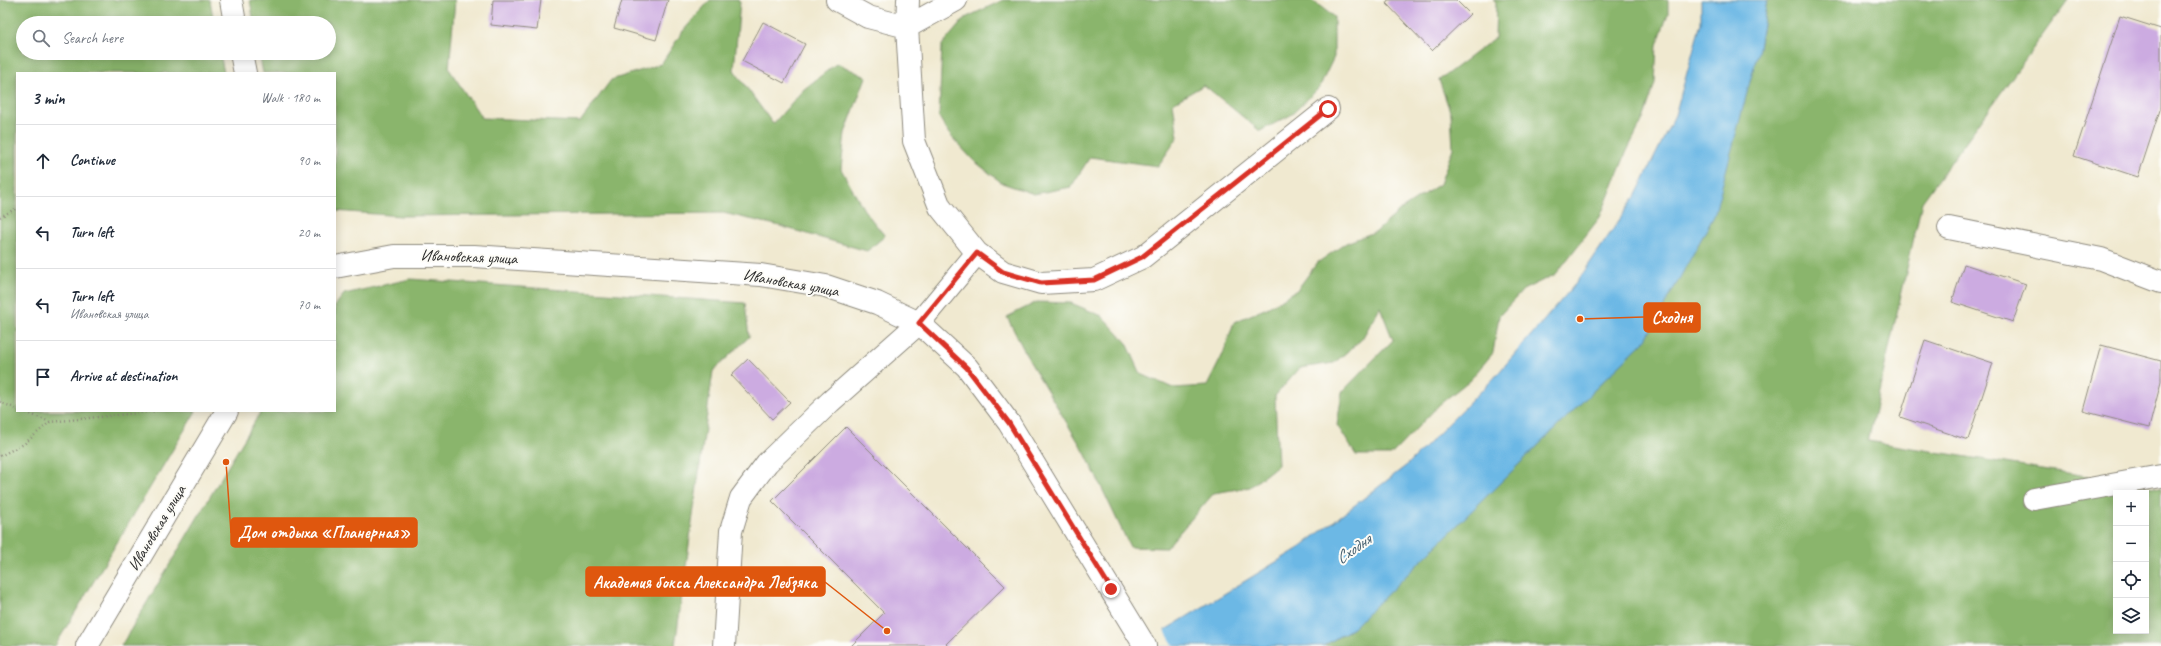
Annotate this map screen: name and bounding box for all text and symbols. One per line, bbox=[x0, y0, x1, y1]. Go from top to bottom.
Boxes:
search box bbox=[16, 16, 336, 60]
icon: search bbox=[30, 27, 52, 49]
text: Search here bbox=[62, 29, 123, 48]
text: 3 min bbox=[32, 88, 65, 109]
text: Walk · 180 m bbox=[261, 90, 320, 106]
route start bbox=[1319, 100, 1337, 118]
icon: ahead bbox=[32, 150, 54, 172]
text: Continue bbox=[70, 151, 115, 170]
text: 90 m bbox=[298, 153, 320, 169]
icon: left bbox=[32, 222, 54, 244]
text: Turn left bbox=[70, 223, 113, 242]
text: 20 m bbox=[298, 225, 320, 241]
street label: Ивановская улица bbox=[420, 245, 519, 269]
street label: Ивановская улица bbox=[742, 265, 841, 301]
text: Turn left bbox=[70, 287, 113, 306]
icon: left bbox=[32, 294, 54, 316]
text: 70 m bbox=[298, 297, 320, 313]
callout: Сходня bbox=[1644, 303, 1700, 332]
text: Ивановская улица bbox=[70, 306, 148, 322]
text: Сходня bbox=[1652, 307, 1693, 328]
icon: arrive bbox=[32, 366, 54, 388]
text: Arrive at destination bbox=[70, 367, 177, 386]
street label: Ивановская улица bbox=[124, 481, 191, 575]
map controls bbox=[2113, 490, 2149, 634]
button: + bbox=[2113, 490, 2149, 526]
callout: Дом отдыха «Планерная» bbox=[231, 518, 417, 547]
text: Дом отдыха «Планерная» bbox=[238, 522, 410, 543]
button: − bbox=[2113, 526, 2149, 562]
water label: Сходня bbox=[1331, 528, 1377, 569]
button: locate bbox=[2113, 562, 2149, 598]
callout: Академия бокса Александра Лебзяка bbox=[586, 567, 825, 596]
text: Академия бокса Александра Лебзяка bbox=[593, 572, 818, 594]
route end bbox=[1102, 580, 1120, 598]
button: layers bbox=[2113, 598, 2149, 634]

